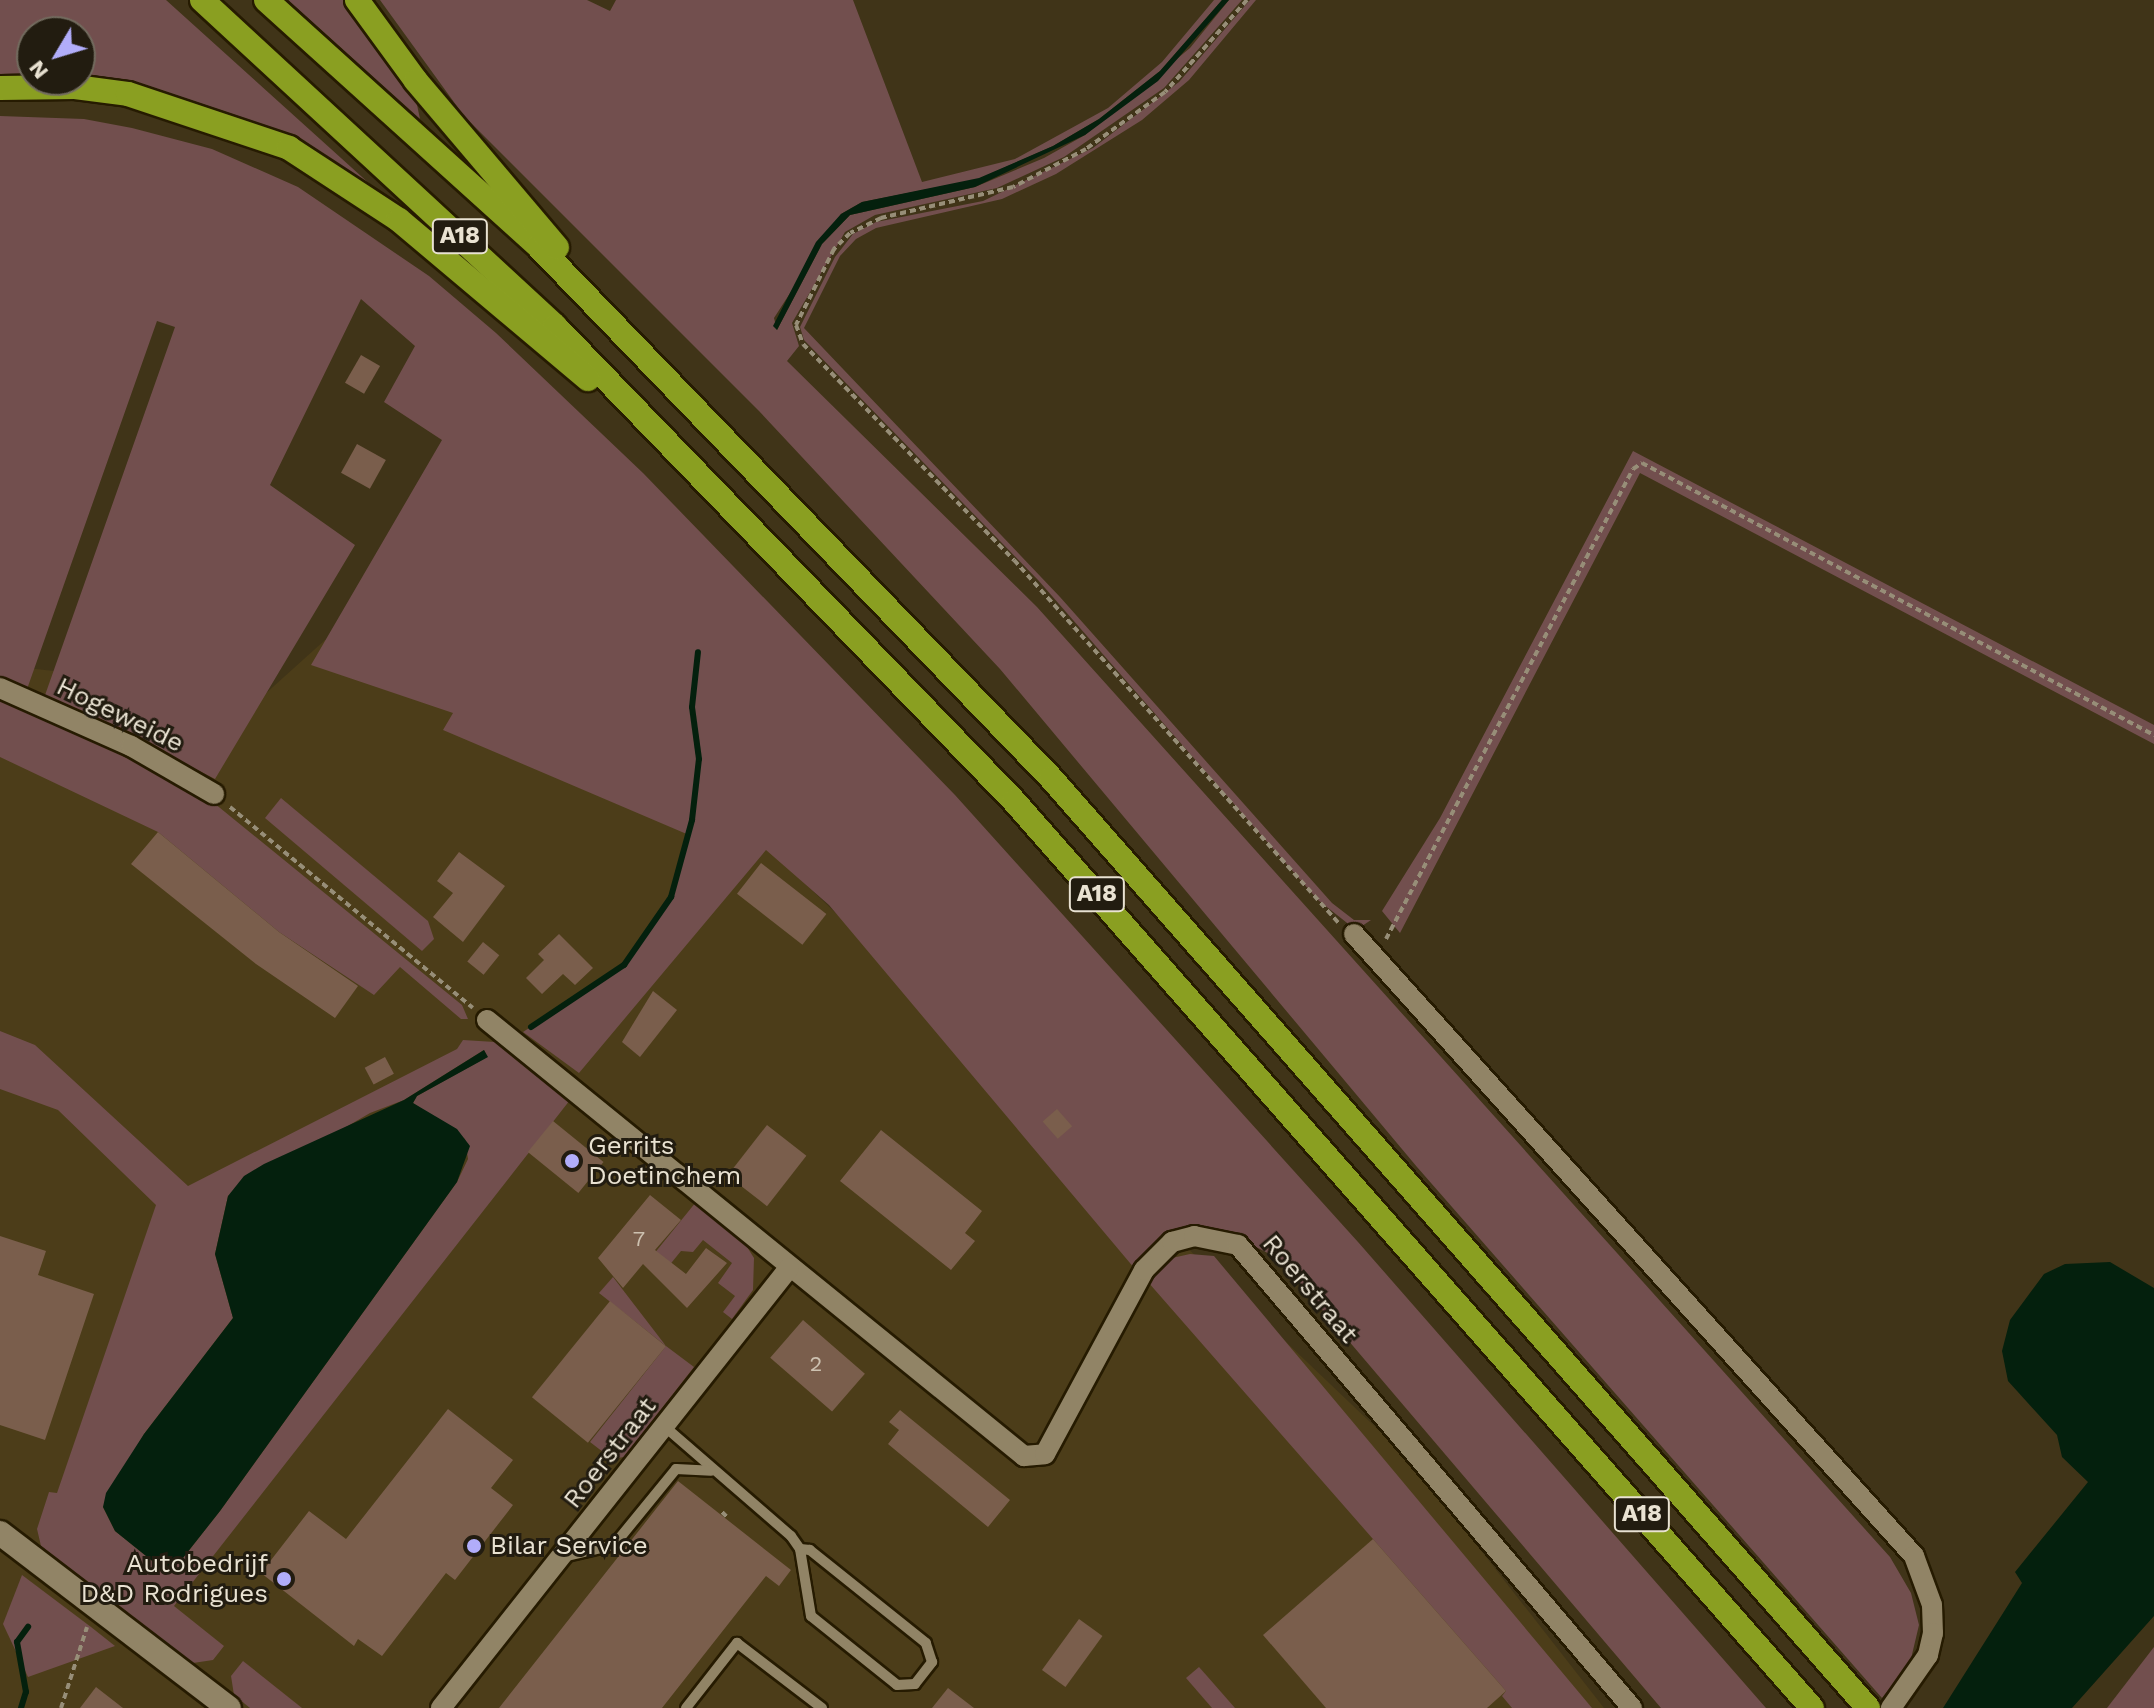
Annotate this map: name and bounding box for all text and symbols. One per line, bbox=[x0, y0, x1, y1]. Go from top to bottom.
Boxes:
north arrow bbox=[16, 16, 96, 96]
text: N bbox=[23, 56, 53, 84]
road number: A18 bbox=[430, 216, 490, 256]
street label: Hogeweide bbox=[51, 671, 189, 759]
road number: A18 bbox=[1067, 874, 1127, 914]
place label: Gerrits Doetinchem bbox=[588, 1130, 741, 1192]
marker: Gerrits Doetinchem bbox=[563, 1152, 581, 1170]
house number: 7 bbox=[633, 1226, 645, 1252]
street label: Roerstraat bbox=[1256, 1228, 1364, 1350]
house number: 2 bbox=[810, 1351, 822, 1377]
street label: Roerstraat bbox=[557, 1391, 663, 1515]
road number: A18 bbox=[1612, 1494, 1672, 1534]
place label: Bilar Service bbox=[490, 1530, 648, 1562]
marker: Bilar Service bbox=[465, 1537, 483, 1555]
place label: Autobedrijf D&D Rodrigues bbox=[81, 1548, 268, 1610]
marker: Autobedrijf D&D Rodrigues bbox=[275, 1570, 293, 1588]

